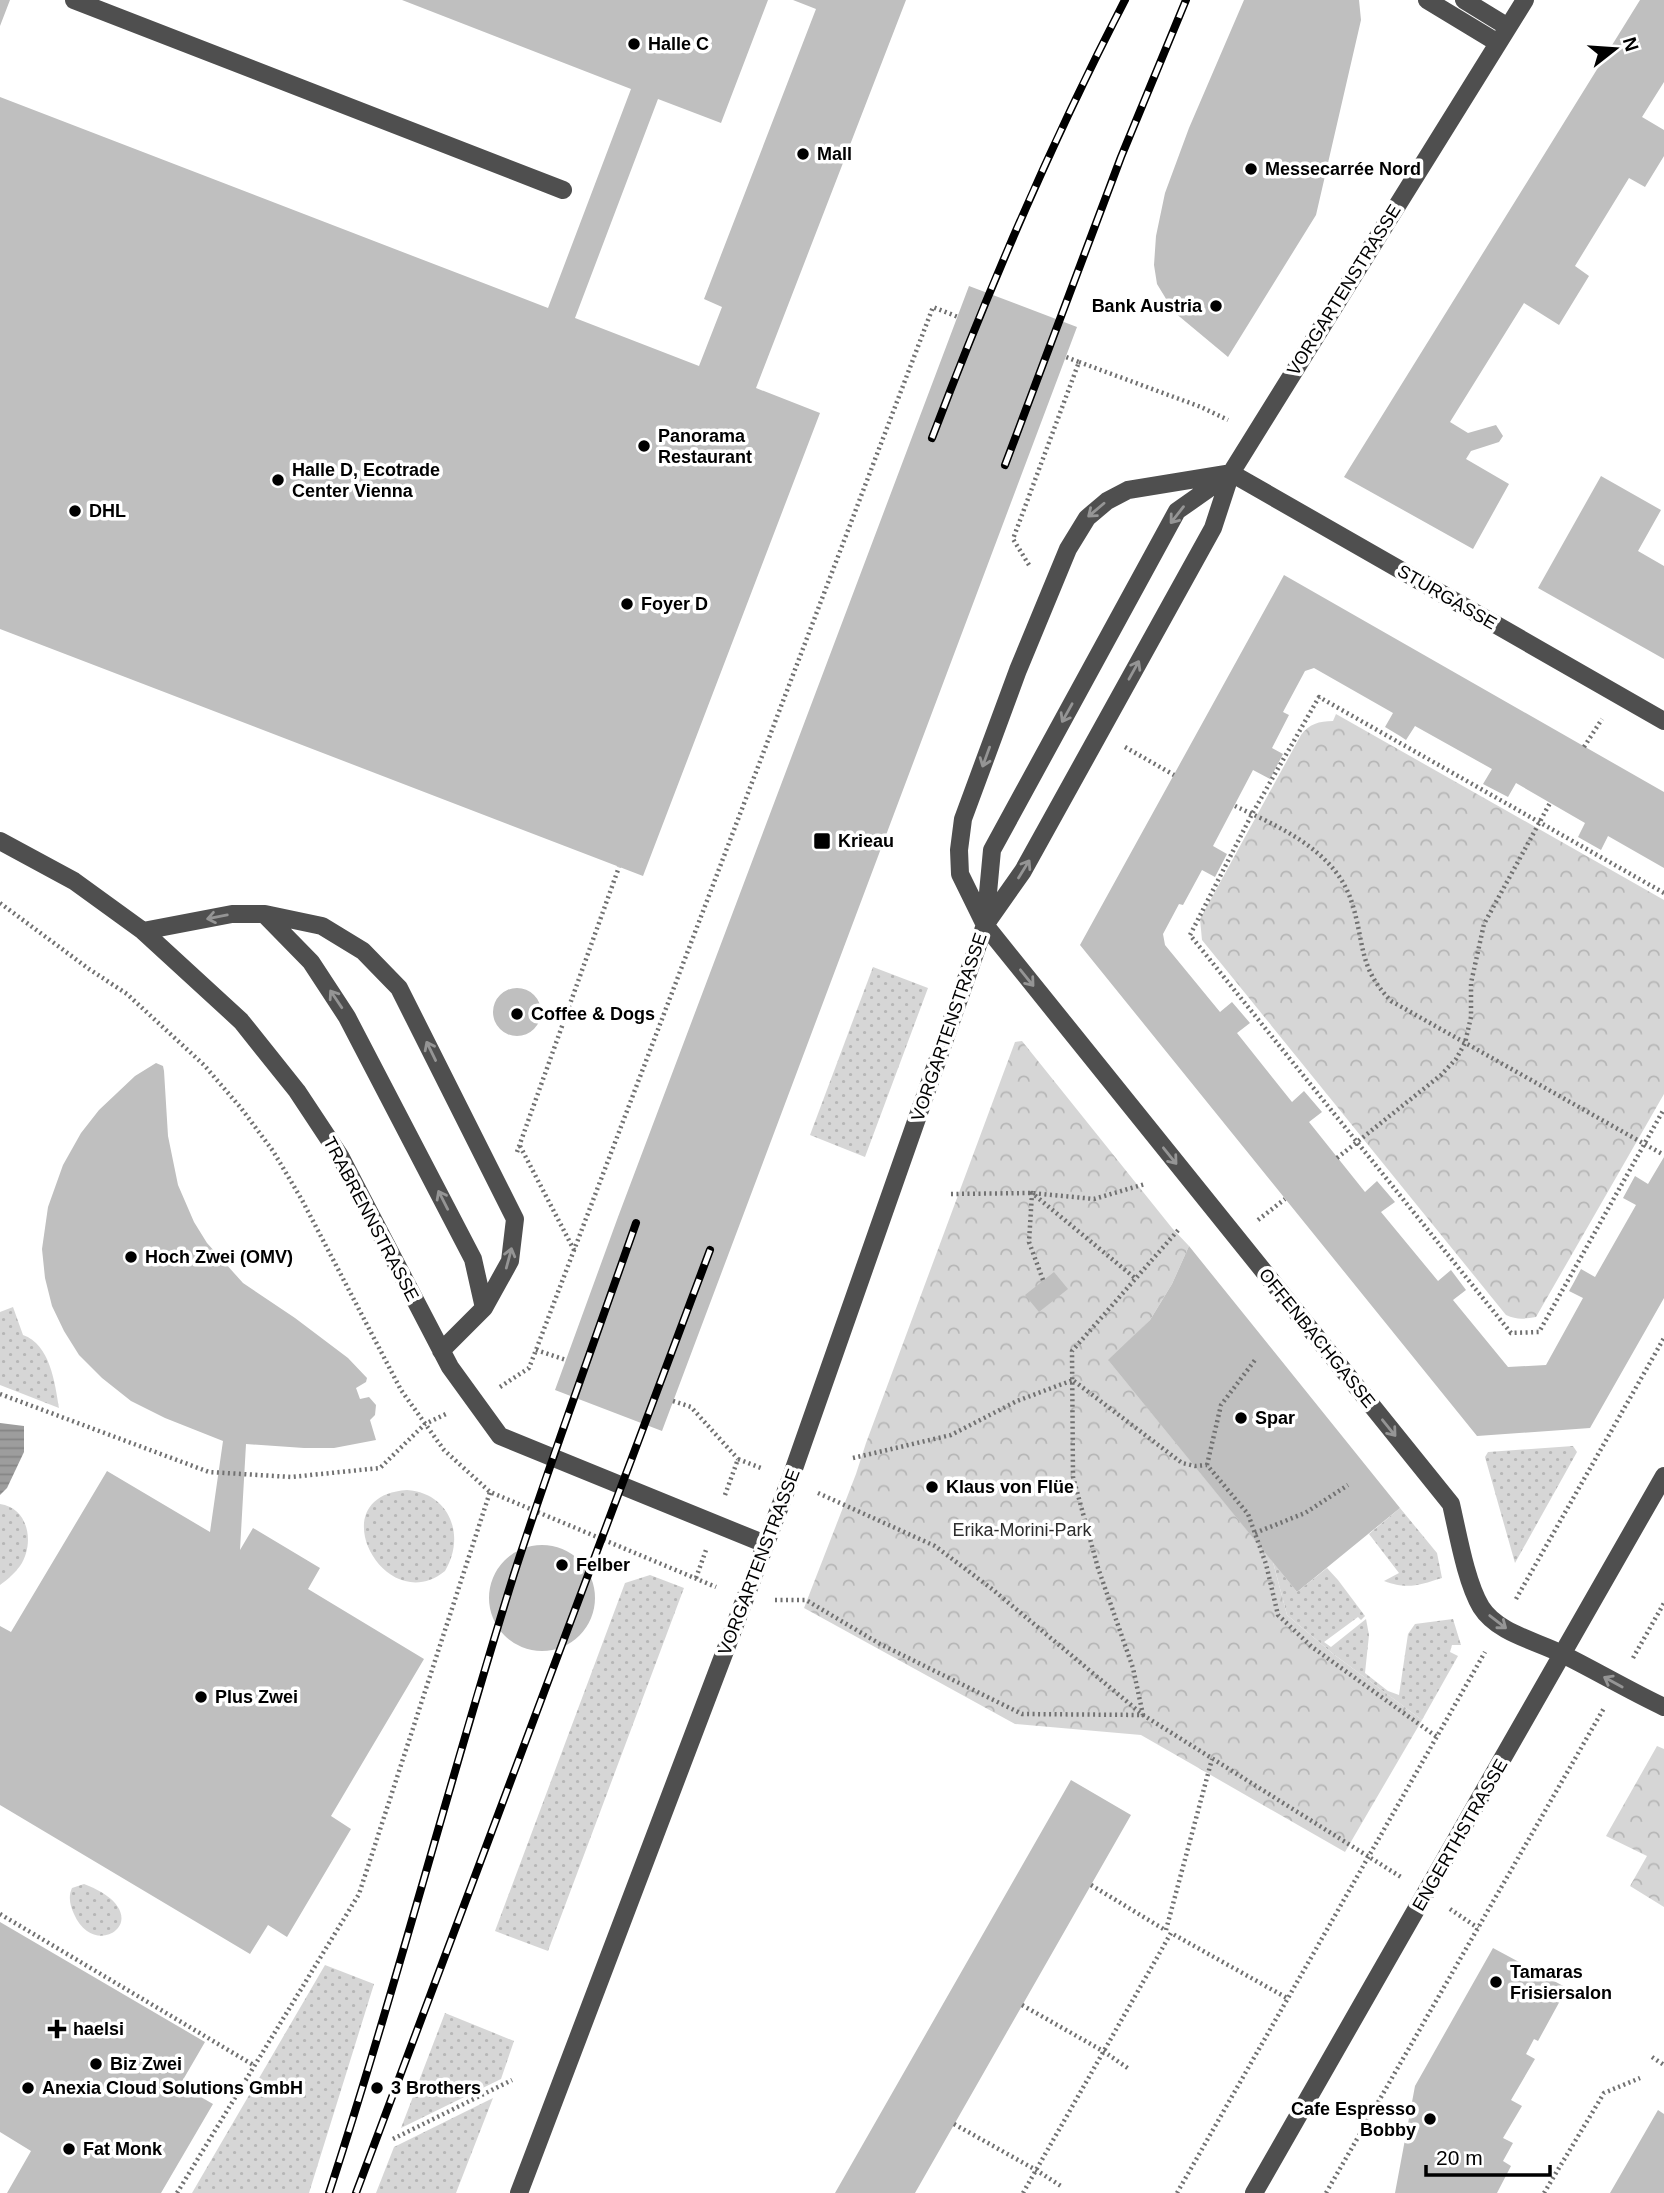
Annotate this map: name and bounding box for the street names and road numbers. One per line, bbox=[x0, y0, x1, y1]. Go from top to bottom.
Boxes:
street label: VORGARTENSTRASSE bbox=[1283, 201, 1405, 379]
street label: STURGASSE bbox=[1394, 561, 1500, 633]
street label: VORGARTENSTRASSE bbox=[907, 930, 991, 1124]
street label: TRABRENNSTRASSE bbox=[319, 1133, 423, 1305]
street label: OFFENBACHGASSE bbox=[1255, 1264, 1379, 1412]
street label: VORGARTENSTRASSE bbox=[714, 1466, 804, 1658]
street label: ENGERTHSTRASSE bbox=[1408, 1756, 1512, 1914]

